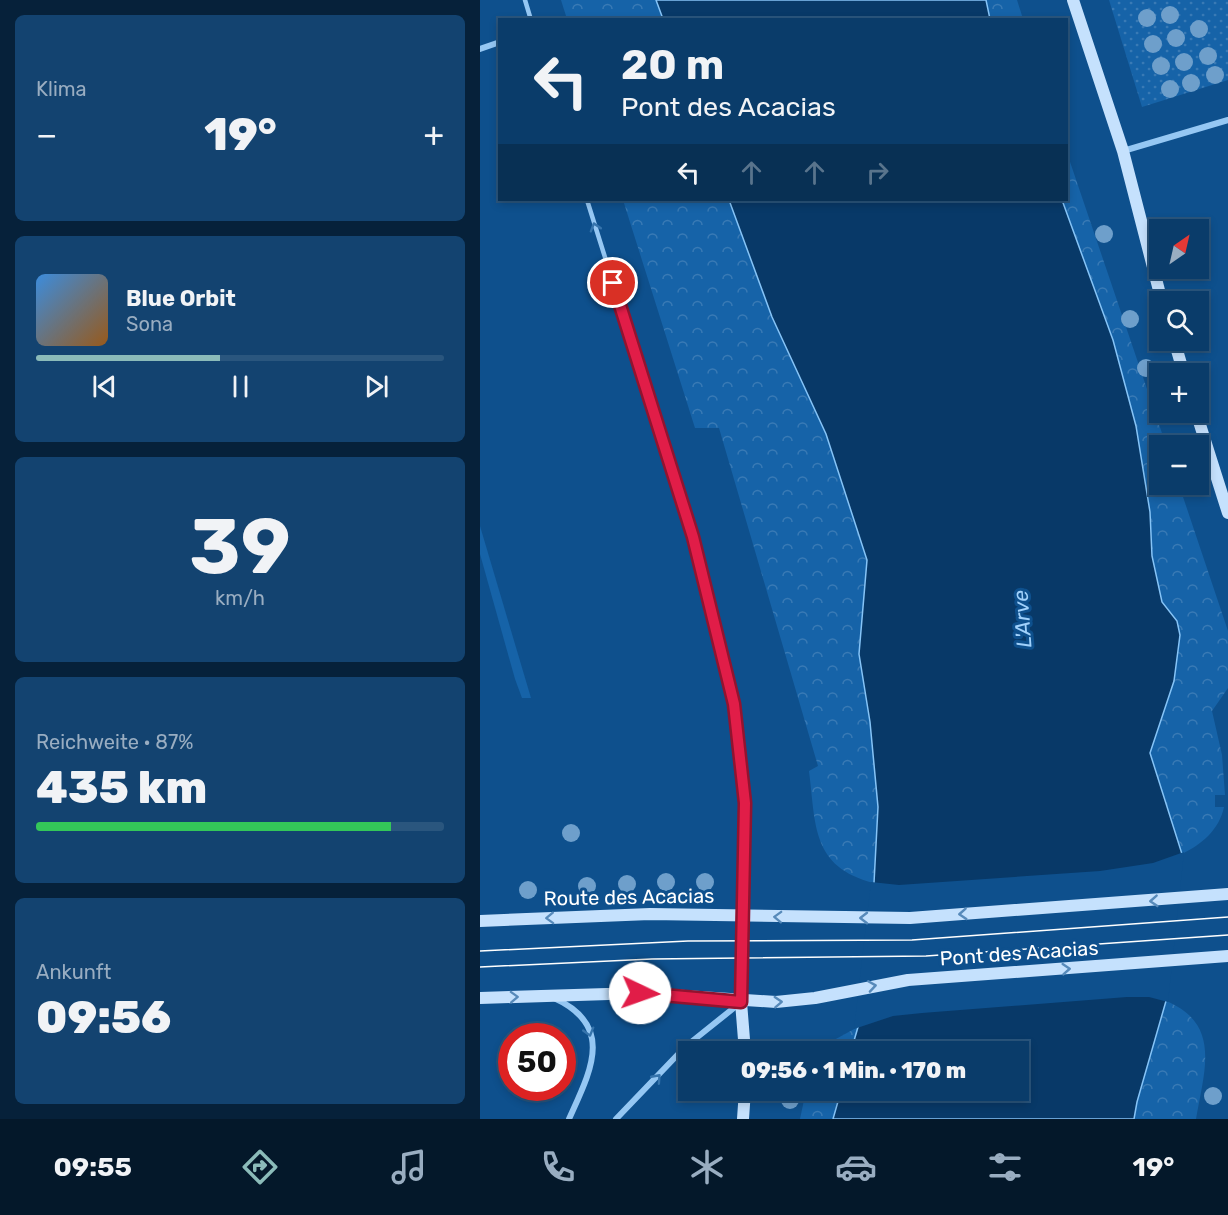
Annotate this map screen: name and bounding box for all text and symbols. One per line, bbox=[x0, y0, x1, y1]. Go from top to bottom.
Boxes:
text: 20 m bbox=[621, 40, 724, 90]
icon: left bbox=[522, 42, 600, 120]
text: Klima bbox=[36, 77, 87, 101]
text: Pont des Acacias bbox=[621, 91, 836, 123]
text: 19° bbox=[204, 108, 277, 161]
text: − bbox=[36, 115, 57, 154]
text: + bbox=[423, 115, 444, 154]
icon: left bbox=[672, 156, 705, 189]
icon: ahead bbox=[735, 156, 768, 189]
icon: ahead bbox=[798, 156, 831, 189]
icon: right bbox=[861, 156, 894, 189]
north arrow bbox=[1149, 219, 1209, 279]
map controls bbox=[1149, 219, 1209, 495]
one-way arrow bbox=[590, 222, 602, 233]
pin bbox=[587, 257, 638, 308]
icon: arrive bbox=[596, 266, 629, 299]
text: Blue Orbit bbox=[126, 285, 236, 312]
button: search bbox=[1149, 291, 1209, 351]
text: Sona bbox=[126, 312, 173, 336]
button: + bbox=[1149, 363, 1209, 423]
icon: previous bbox=[88, 370, 121, 403]
icon: pause bbox=[224, 370, 257, 403]
icon: next bbox=[360, 370, 393, 403]
button: − bbox=[1149, 435, 1209, 495]
text: 39 bbox=[189, 500, 291, 593]
text: km/h bbox=[215, 586, 265, 610]
water label: L'Arve bbox=[1007, 589, 1036, 649]
text: Reichweite · 87% bbox=[36, 730, 194, 754]
text: 435 km bbox=[36, 761, 207, 814]
street label: Route des Acacias bbox=[544, 884, 714, 910]
one-way arrow bbox=[1150, 894, 1159, 907]
one-way arrow bbox=[958, 908, 967, 921]
one-way arrow bbox=[774, 911, 783, 923]
one-way arrow bbox=[545, 912, 554, 924]
one-way arrow bbox=[859, 912, 868, 924]
street label: Pont des Acacias bbox=[939, 935, 1099, 971]
text: Ankunft bbox=[36, 960, 111, 984]
position arrow bbox=[608, 961, 672, 1025]
one-way arrow bbox=[1062, 963, 1071, 976]
one-way arrow bbox=[867, 980, 877, 993]
one-way arrow bbox=[510, 990, 519, 1003]
text: 09:56 bbox=[36, 991, 171, 1044]
one-way arrow bbox=[774, 995, 783, 1008]
speed limit sign: 50 bbox=[498, 1023, 576, 1101]
one-way arrow bbox=[582, 1027, 595, 1037]
text: 09:56 · 1 Min. · 170 m bbox=[741, 1057, 966, 1084]
one-way arrow bbox=[650, 1074, 661, 1084]
icon: directions bbox=[239, 1146, 281, 1188]
icon: music bbox=[388, 1146, 430, 1188]
icon: phone bbox=[537, 1146, 579, 1188]
icon: climate bbox=[686, 1146, 728, 1188]
icon: car bbox=[835, 1146, 877, 1188]
icon: filters bbox=[984, 1146, 1026, 1188]
text: 09:55 bbox=[53, 1151, 132, 1183]
text: 19° bbox=[1133, 1151, 1174, 1183]

